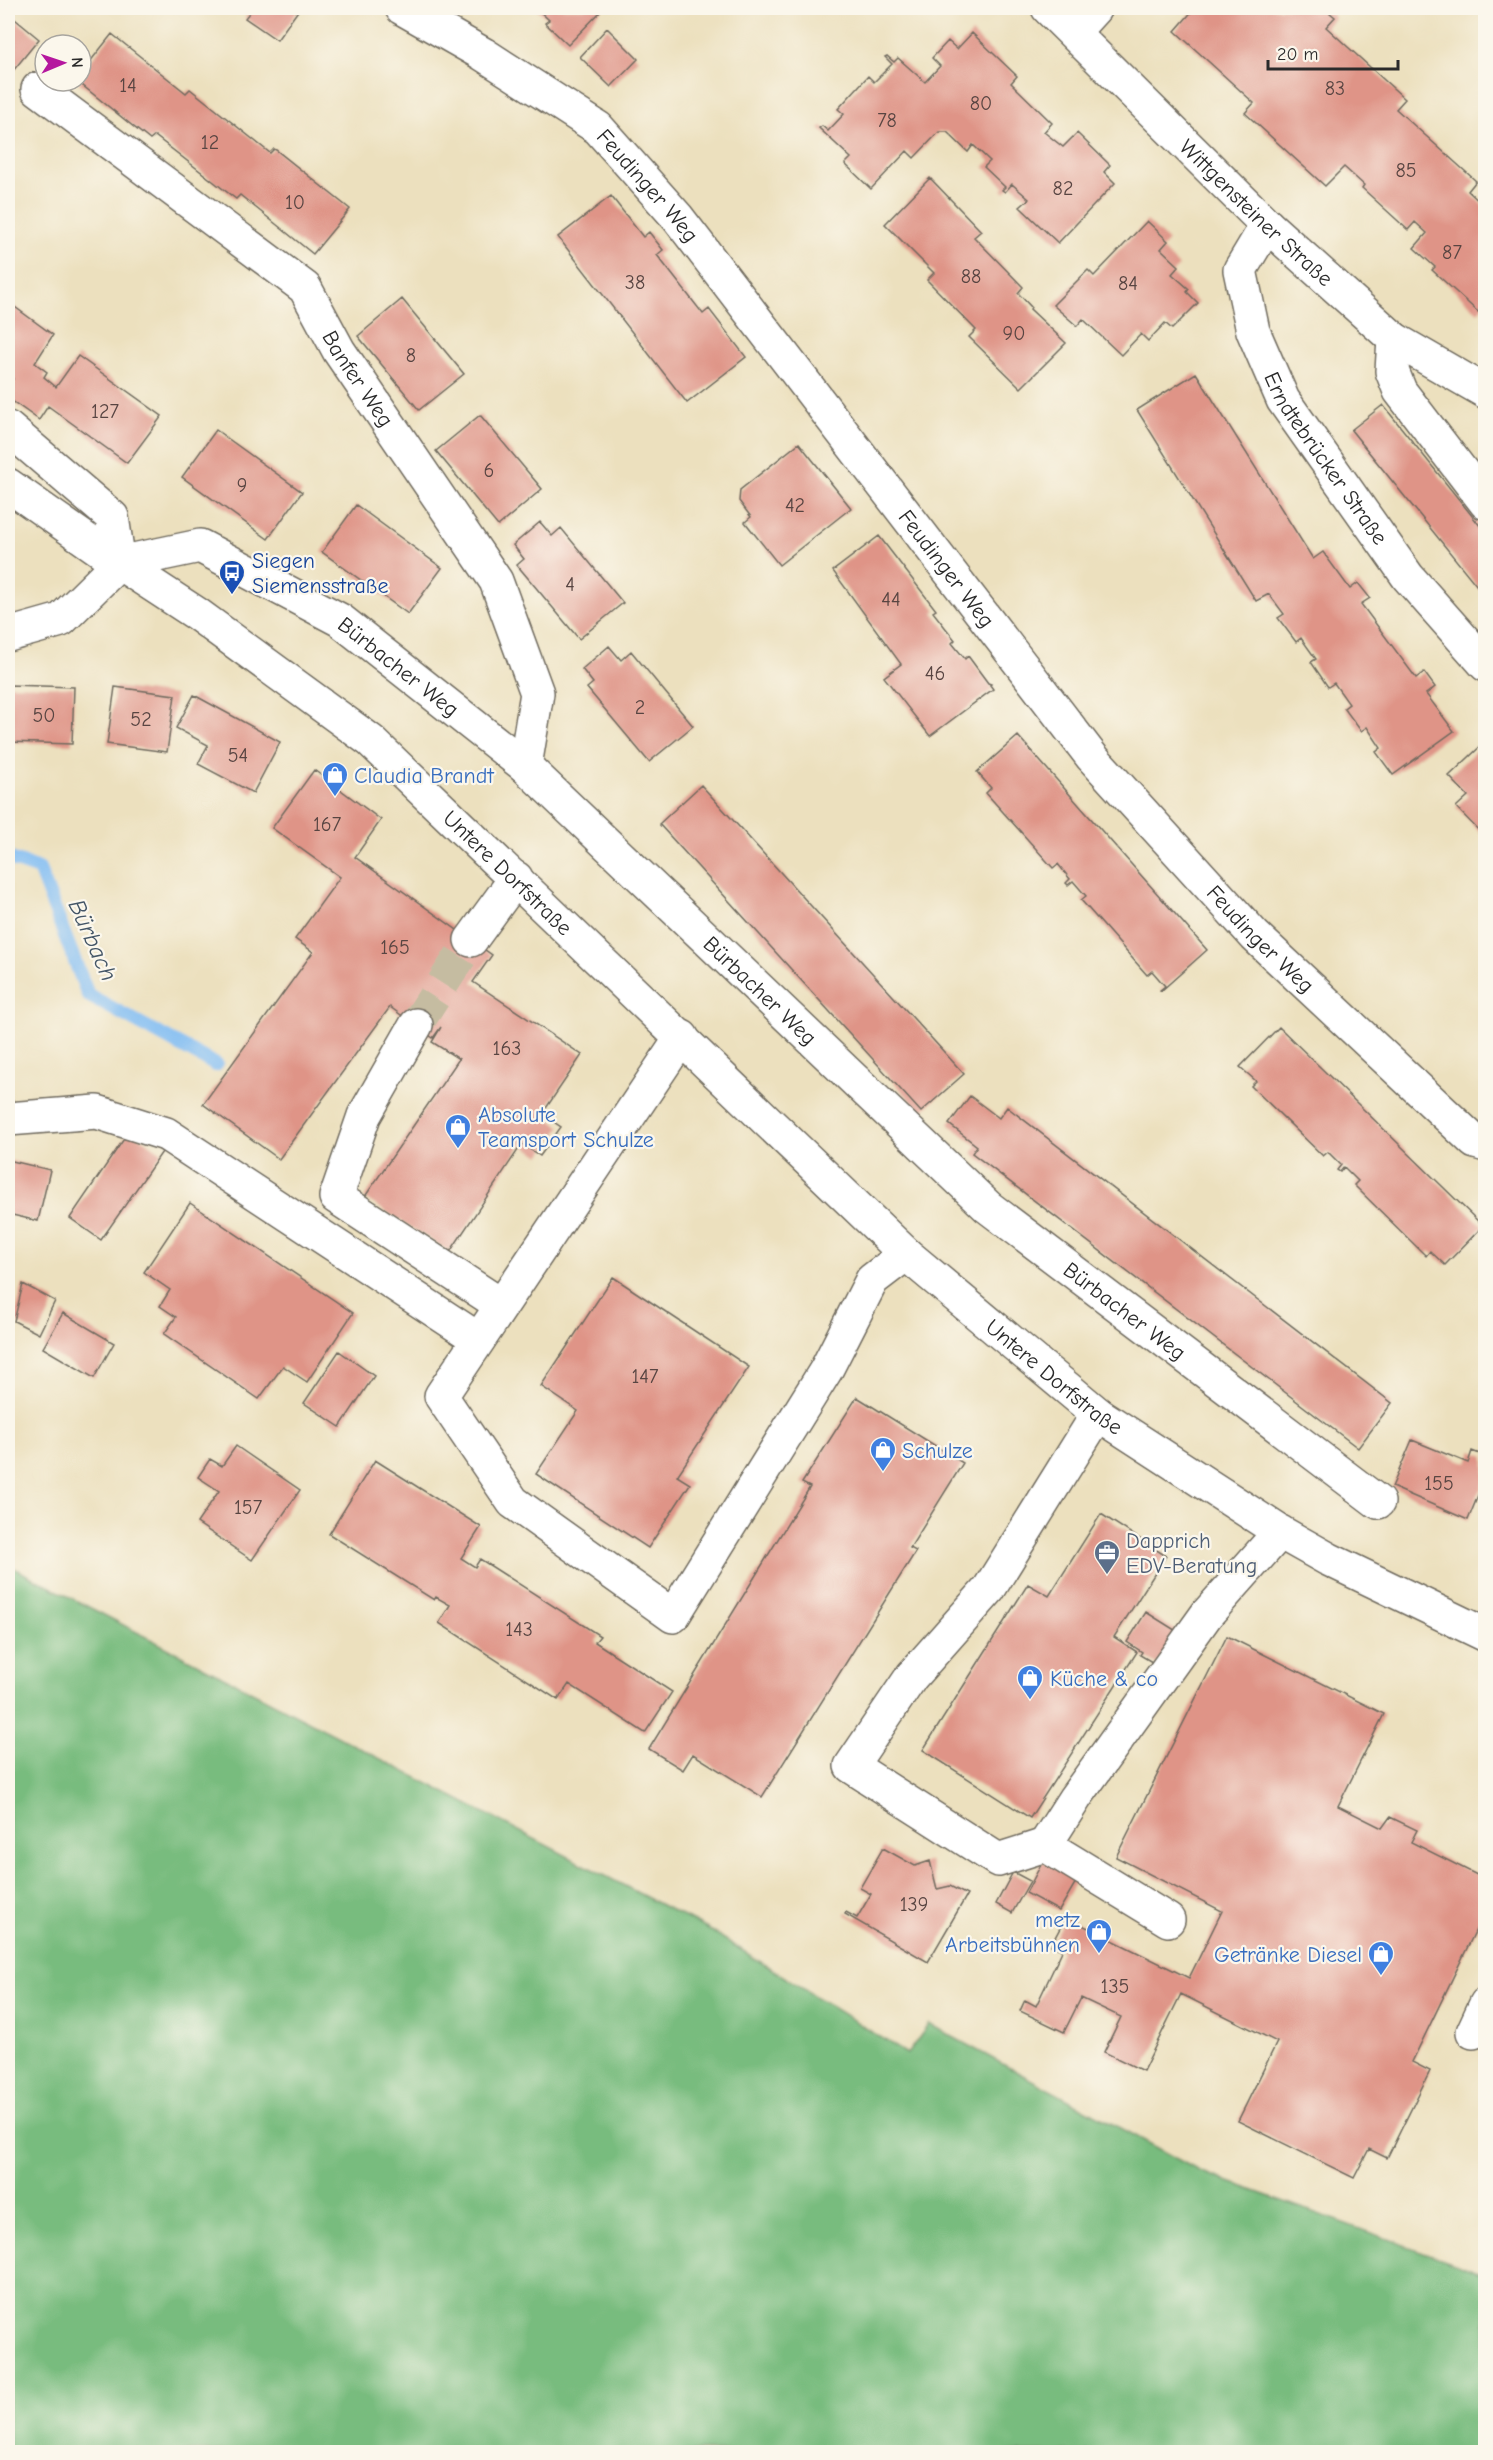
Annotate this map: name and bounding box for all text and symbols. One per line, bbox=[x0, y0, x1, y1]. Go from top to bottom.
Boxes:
north arrow bbox=[33, 33, 93, 93]
scale bar bbox=[1268, 33, 1398, 71]
text: 20 m bbox=[1277, 44, 1318, 65]
text: N bbox=[68, 57, 86, 68]
house number: 14 bbox=[119, 74, 137, 97]
house number: 83 bbox=[1325, 77, 1345, 100]
house number: 80 bbox=[970, 92, 992, 115]
house number: 78 bbox=[877, 109, 897, 132]
street label: Feudinger Weg bbox=[591, 124, 704, 248]
house number: 12 bbox=[201, 131, 219, 154]
street label: Wittgensteiner Straße bbox=[1174, 134, 1338, 292]
house number: 85 bbox=[1395, 159, 1417, 182]
house number: 82 bbox=[1053, 177, 1073, 200]
house number: 10 bbox=[285, 191, 305, 214]
house number: 87 bbox=[1442, 241, 1462, 264]
house number: 88 bbox=[961, 265, 981, 288]
house number: 38 bbox=[625, 271, 645, 294]
house number: 84 bbox=[1118, 272, 1138, 295]
house number: 90 bbox=[1003, 322, 1025, 345]
street label: Banfer Weg bbox=[316, 326, 399, 432]
house number: 8 bbox=[406, 344, 416, 367]
street label: Erndtebrücker Straße bbox=[1258, 368, 1393, 550]
house number: 127 bbox=[91, 400, 119, 423]
house number: 6 bbox=[484, 459, 494, 482]
house number: 9 bbox=[237, 474, 247, 497]
house number: 42 bbox=[785, 494, 805, 517]
street label: Feudinger Weg bbox=[893, 505, 1000, 633]
place label: Siegen Siemensstraße bbox=[252, 548, 388, 599]
bus stop icon: Siegen Siemensstraße bbox=[217, 558, 247, 596]
house number: 4 bbox=[565, 573, 575, 596]
house number: 44 bbox=[881, 588, 901, 611]
street label: Bürbacher Weg bbox=[333, 612, 464, 723]
house number: 46 bbox=[925, 662, 945, 685]
house number: 2 bbox=[635, 696, 645, 719]
house number: 50 bbox=[32, 704, 56, 727]
house number: 52 bbox=[130, 708, 152, 731]
house number: 54 bbox=[228, 744, 248, 767]
shop icon: Claudia Brandt bbox=[320, 760, 350, 798]
place label: Claudia Brandt bbox=[354, 763, 494, 789]
street label: Untere Dorfstraße bbox=[437, 805, 577, 941]
house number: 167 bbox=[313, 813, 342, 836]
street label: Feudinger Weg bbox=[1201, 880, 1319, 999]
water label: Bürbach bbox=[63, 895, 123, 985]
street label: Bürbacher Weg bbox=[698, 931, 822, 1051]
house number: 165 bbox=[380, 936, 410, 959]
house number: 163 bbox=[493, 1037, 521, 1060]
place label: Absolute Teamsport Schulze bbox=[478, 1102, 654, 1153]
shop icon: Absolute Teamsport Schulze bbox=[443, 1112, 473, 1150]
street label: Bürbacher Weg bbox=[1058, 1257, 1191, 1366]
street label: Untere Dorfstraße bbox=[980, 1314, 1127, 1440]
house number: 147 bbox=[631, 1365, 659, 1388]
shop icon: Schulze bbox=[868, 1435, 898, 1473]
place label: Schulze bbox=[902, 1438, 973, 1464]
house number: 155 bbox=[1424, 1472, 1454, 1495]
house number: 157 bbox=[234, 1496, 263, 1519]
place label: Dapprich EDV-Beratung bbox=[1126, 1528, 1257, 1579]
office icon: Dapprich EDV-Beratung bbox=[1092, 1538, 1122, 1576]
house number: 143 bbox=[505, 1618, 533, 1641]
shop icon: Küche & co bbox=[1015, 1663, 1045, 1701]
place label: Küche & co bbox=[1050, 1666, 1158, 1692]
house number: 139 bbox=[900, 1893, 928, 1916]
place label: metz Arbeitsbühnen bbox=[945, 1907, 1080, 1958]
shop icon: metz Arbeitsbühnen bbox=[1084, 1917, 1114, 1955]
shop icon: Getränke Diesel bbox=[1366, 1939, 1396, 1977]
place label: Getränke Diesel bbox=[1214, 1942, 1362, 1968]
house number: 135 bbox=[1101, 1975, 1129, 1998]

